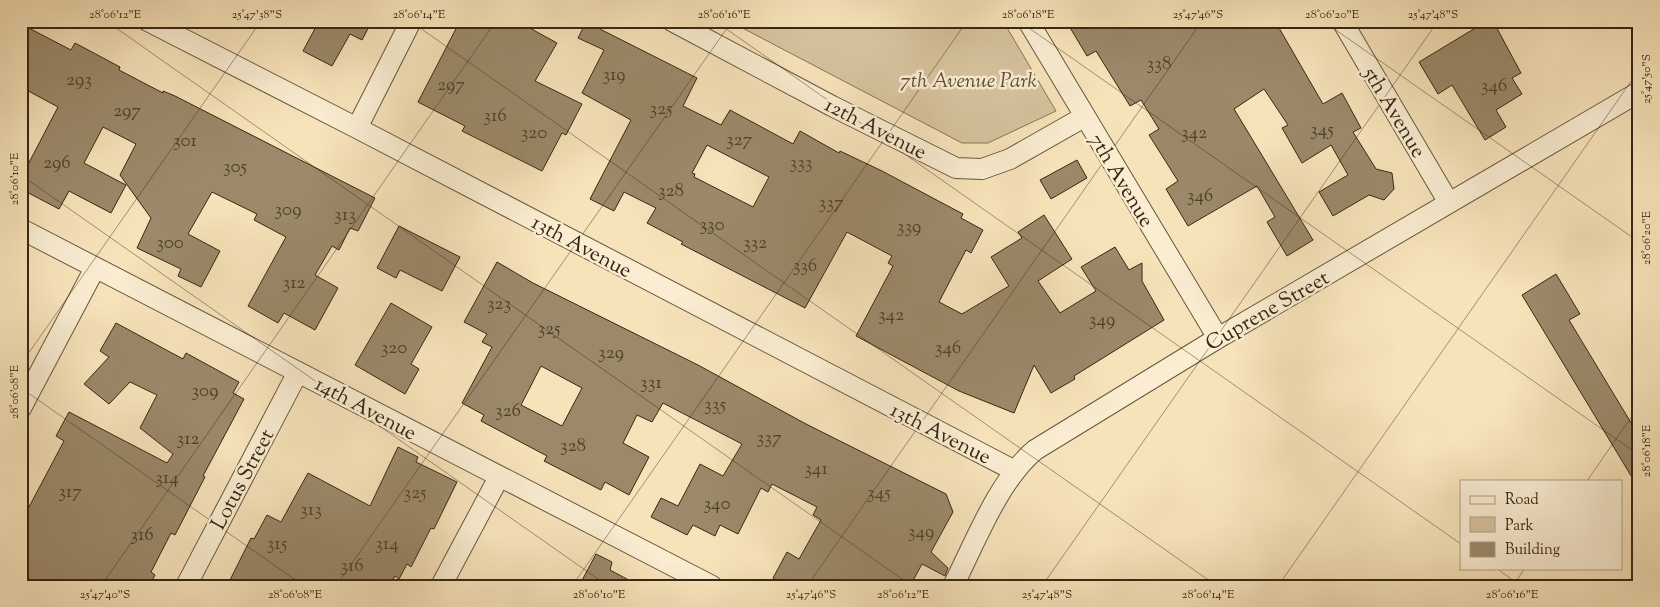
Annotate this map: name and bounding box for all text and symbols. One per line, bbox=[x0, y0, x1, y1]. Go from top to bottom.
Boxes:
text: 28°06'12"E bbox=[89, 6, 142, 24]
text: 25°47'38"S bbox=[232, 6, 282, 24]
text: 28°06'14"E bbox=[393, 6, 446, 24]
text: 28°06'16"E bbox=[698, 6, 751, 24]
text: 28°06'18"E bbox=[1002, 6, 1055, 24]
text: 25°47'46"S bbox=[1173, 6, 1223, 24]
text: 28°06'20"E bbox=[1305, 6, 1360, 24]
text: 25°47'48"S bbox=[1408, 6, 1458, 24]
house number: 338 bbox=[1147, 51, 1171, 78]
text: 25°47'50"S bbox=[1638, 54, 1656, 104]
street label: 5th Avenue bbox=[1354, 61, 1432, 164]
house number: 319 bbox=[602, 62, 626, 89]
house number: 293 bbox=[66, 67, 92, 94]
park label: 7th Avenue Park bbox=[900, 67, 1037, 97]
house number: 297 bbox=[437, 72, 465, 99]
house number: 346 bbox=[1481, 73, 1507, 100]
street label: 12th Avenue bbox=[819, 91, 931, 168]
house number: 325 bbox=[649, 96, 673, 123]
house number: 297 bbox=[113, 98, 141, 125]
house number: 316 bbox=[483, 103, 507, 130]
house number: 345 bbox=[1310, 117, 1334, 144]
house number: 320 bbox=[521, 120, 547, 147]
house number: 342 bbox=[1181, 120, 1207, 147]
house number: 327 bbox=[726, 127, 753, 154]
house number: 301 bbox=[173, 128, 197, 155]
street label: 7th Avenue bbox=[1080, 128, 1160, 234]
house number: 296 bbox=[43, 150, 71, 177]
house number: 333 bbox=[789, 150, 813, 177]
text: 28°06'10"E bbox=[6, 152, 24, 205]
house number: 305 bbox=[223, 154, 248, 181]
house number: 328 bbox=[658, 178, 684, 205]
house number: 346 bbox=[1187, 183, 1213, 210]
house number: 337 bbox=[819, 190, 844, 217]
house number: 309 bbox=[275, 197, 301, 224]
house number: 313 bbox=[334, 202, 356, 229]
street label: 13th Avenue bbox=[526, 209, 636, 287]
text: 28°06'20"E bbox=[1638, 210, 1656, 265]
house number: 330 bbox=[699, 212, 725, 239]
house number: 339 bbox=[897, 214, 921, 241]
house number: 300 bbox=[156, 230, 184, 257]
house number: 332 bbox=[743, 230, 767, 257]
house number: 336 bbox=[793, 253, 817, 280]
street label: Cuprene Street bbox=[1200, 264, 1336, 359]
house number: 312 bbox=[282, 270, 306, 297]
house number: 323 bbox=[487, 291, 511, 318]
house number: 342 bbox=[878, 302, 904, 329]
house number: 349 bbox=[1089, 307, 1115, 334]
house number: 325 bbox=[537, 316, 561, 343]
house number: 320 bbox=[381, 335, 407, 362]
house number: 346 bbox=[935, 335, 961, 362]
house number: 329 bbox=[598, 340, 624, 367]
text: 28°06'08"E bbox=[6, 364, 24, 419]
street label: 14th Avenue bbox=[309, 370, 421, 449]
house number: 331 bbox=[640, 370, 662, 397]
house number: 309 bbox=[192, 378, 218, 405]
house number: 335 bbox=[704, 392, 726, 419]
street label: 13th Avenue bbox=[884, 397, 996, 473]
house number: 326 bbox=[495, 398, 521, 425]
street label: Lotus Street bbox=[205, 424, 283, 536]
text: 28°06'18"E bbox=[1638, 424, 1656, 477]
house number: 337 bbox=[757, 425, 782, 452]
house number: 312 bbox=[176, 426, 200, 453]
house number: 328 bbox=[560, 433, 586, 460]
house number: 341 bbox=[804, 456, 828, 483]
house number: 314 bbox=[155, 465, 179, 492]
house number: 317 bbox=[58, 479, 82, 506]
house number: 325 bbox=[403, 480, 427, 507]
house number: 345 bbox=[867, 480, 891, 507]
legend bbox=[1460, 480, 1622, 570]
text: Road bbox=[1505, 490, 1539, 511]
house number: 340 bbox=[703, 491, 731, 518]
house number: 313 bbox=[300, 497, 322, 524]
text: Park bbox=[1505, 516, 1534, 537]
house number: 349 bbox=[908, 519, 934, 546]
house number: 316 bbox=[130, 522, 154, 549]
house number: 315 bbox=[267, 531, 288, 558]
house number: 314 bbox=[375, 531, 399, 558]
text: Building bbox=[1505, 540, 1560, 561]
house number: 316 bbox=[340, 553, 364, 580]
text: 25°47'40"S bbox=[80, 586, 130, 604]
text: 28°06'08"E bbox=[268, 586, 323, 604]
text: 28°06'10"E bbox=[573, 586, 626, 604]
text: 25°47'46"S bbox=[786, 586, 836, 604]
text: 28°06'12"E bbox=[877, 586, 930, 604]
text: 25°47'48"S bbox=[1022, 586, 1072, 604]
text: 28°06'14"E bbox=[1182, 586, 1235, 604]
text: 28°06'16"E bbox=[1486, 586, 1539, 604]

